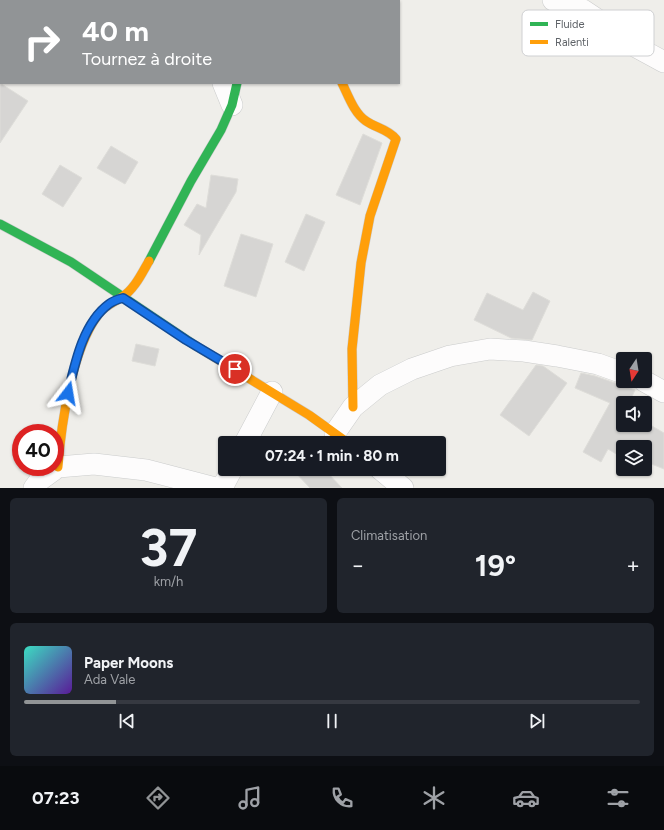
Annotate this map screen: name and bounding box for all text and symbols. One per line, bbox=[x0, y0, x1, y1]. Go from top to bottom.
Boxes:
legend bbox=[522, 10, 654, 56]
text: 40 m bbox=[82, 14, 149, 48]
icon: right bbox=[16, 16, 68, 68]
text: Fluide bbox=[555, 18, 585, 31]
text: Ralenti bbox=[555, 36, 589, 49]
text: Tournez à droite bbox=[82, 48, 212, 70]
pin bbox=[218, 352, 252, 386]
north arrow bbox=[616, 352, 652, 388]
map controls bbox=[616, 352, 652, 476]
icon: arrive bbox=[224, 358, 246, 380]
position arrow bbox=[47, 372, 89, 414]
button: sound bbox=[616, 396, 652, 432]
speed limit sign: 40 bbox=[12, 424, 64, 476]
button: layers bbox=[616, 440, 652, 476]
text: 07:24 · 1 min · 80 m bbox=[265, 447, 399, 465]
text: 37 bbox=[140, 517, 197, 579]
text: Climatisation bbox=[351, 528, 427, 543]
text: 19° bbox=[475, 547, 516, 584]
text: − bbox=[351, 552, 365, 579]
text: + bbox=[626, 552, 640, 579]
text: km/h bbox=[154, 574, 183, 589]
text: Paper Moons bbox=[84, 654, 173, 672]
text: Ada Vale bbox=[84, 672, 135, 687]
icon: previous bbox=[116, 710, 138, 732]
icon: pause bbox=[321, 710, 343, 732]
icon: next bbox=[526, 710, 548, 732]
icon: directions bbox=[144, 784, 172, 812]
icon: music bbox=[236, 784, 264, 812]
icon: phone bbox=[328, 784, 356, 812]
icon: climate bbox=[420, 784, 448, 812]
icon: car bbox=[512, 784, 540, 812]
icon: filters bbox=[604, 784, 632, 812]
text: 07:23 bbox=[32, 787, 80, 809]

